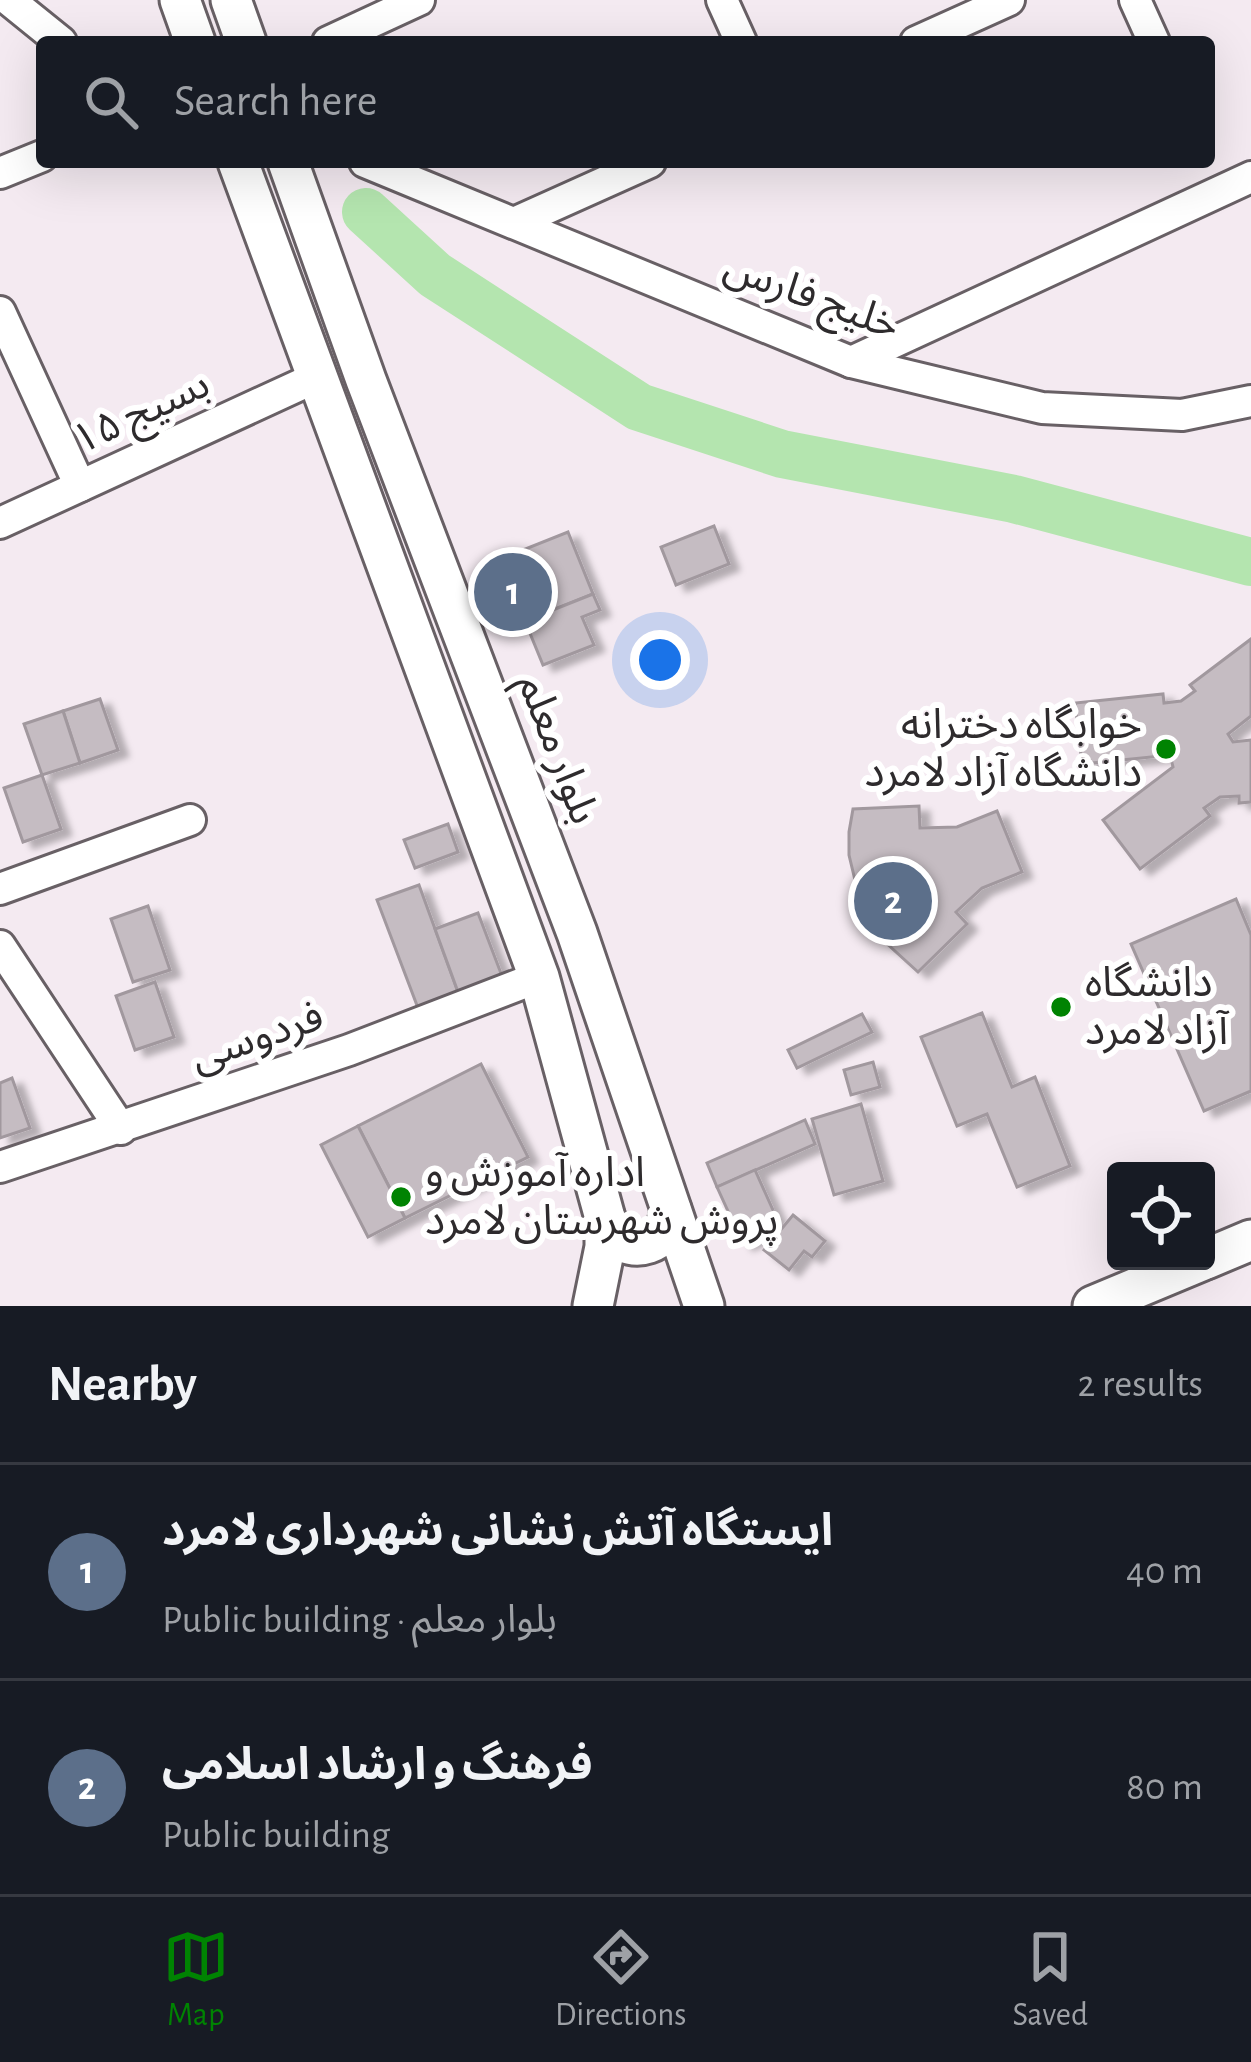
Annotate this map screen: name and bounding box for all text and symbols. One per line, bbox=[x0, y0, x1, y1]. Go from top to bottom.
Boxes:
search box bbox=[36, 36, 1215, 168]
icon: search bbox=[78, 69, 144, 135]
text: Search here bbox=[174, 79, 377, 124]
street label: خلیج فارس bbox=[716, 245, 905, 356]
street label: بسیج ۱۵ bbox=[66, 362, 219, 470]
pin: 1 bbox=[474, 547, 552, 637]
your location bbox=[630, 630, 690, 690]
street label: بلوار معلم bbox=[502, 669, 606, 833]
place label: خوابگاه دخترانه دانشگاه آزاد لامرد bbox=[864, 703, 1142, 796]
marker: خوابگاه دخترانه دانشگاه آزاد لامرد bbox=[1153, 736, 1179, 762]
pin: 2 bbox=[854, 856, 932, 946]
place label: دانشگاه آزاد لامرد bbox=[1085, 961, 1230, 1054]
marker: دانشگاه آزاد لامرد bbox=[1048, 994, 1074, 1020]
street label: فردوسی bbox=[185, 995, 329, 1081]
place label: اداره آموزش و پروش شهرستان لامرد bbox=[425, 1152, 779, 1246]
map controls bbox=[1107, 1162, 1215, 1270]
button: locate bbox=[1107, 1162, 1215, 1270]
marker: اداره آموزش و پروش شهرستان لامرد bbox=[388, 1184, 414, 1210]
text: Nearby bbox=[48, 1359, 197, 1410]
text: 2 results bbox=[1077, 1365, 1203, 1404]
text: ایستگاه آتش نشانی شهرداری لامرد bbox=[162, 1509, 833, 1554]
text: 1 bbox=[80, 1552, 94, 1591]
text: 40 m bbox=[1126, 1552, 1203, 1591]
text: Public building · بلوار معلم bbox=[162, 1601, 557, 1640]
text: فرهنگ و ارشاد اسلامی bbox=[162, 1743, 592, 1788]
text: 2 bbox=[78, 1768, 96, 1807]
text: 80 m bbox=[1126, 1768, 1203, 1807]
text: Public building bbox=[162, 1816, 390, 1855]
tab: Map bbox=[163, 1924, 229, 2036]
tab: Directions bbox=[555, 1924, 686, 2036]
tab: Saved bbox=[1012, 1924, 1088, 2036]

